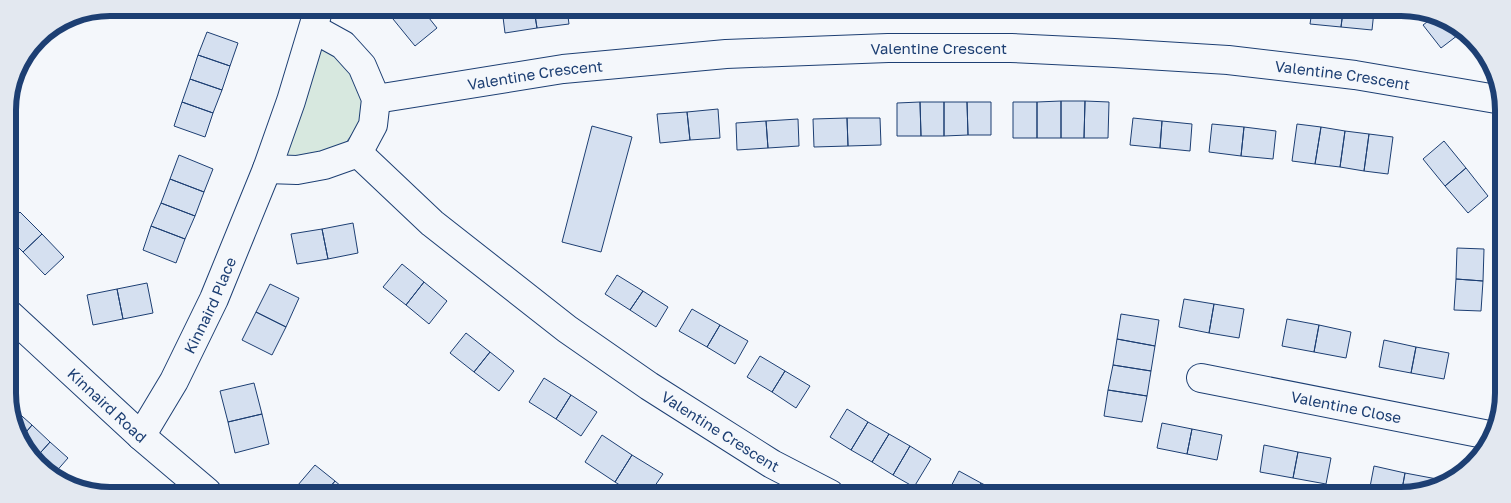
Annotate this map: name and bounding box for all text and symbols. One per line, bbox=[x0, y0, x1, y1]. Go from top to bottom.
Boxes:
street label: Valentine Crescent bbox=[870, 39, 1007, 58]
street label: Valentine Crescent bbox=[466, 56, 603, 93]
street label: Valentine Crescent bbox=[1274, 57, 1411, 93]
street label: Kinnaird Place bbox=[180, 254, 239, 356]
street label: Kinnaird Road bbox=[64, 364, 150, 446]
street label: Valentine Crescent bbox=[658, 387, 783, 475]
street label: Valentine Close bbox=[1289, 387, 1403, 427]

